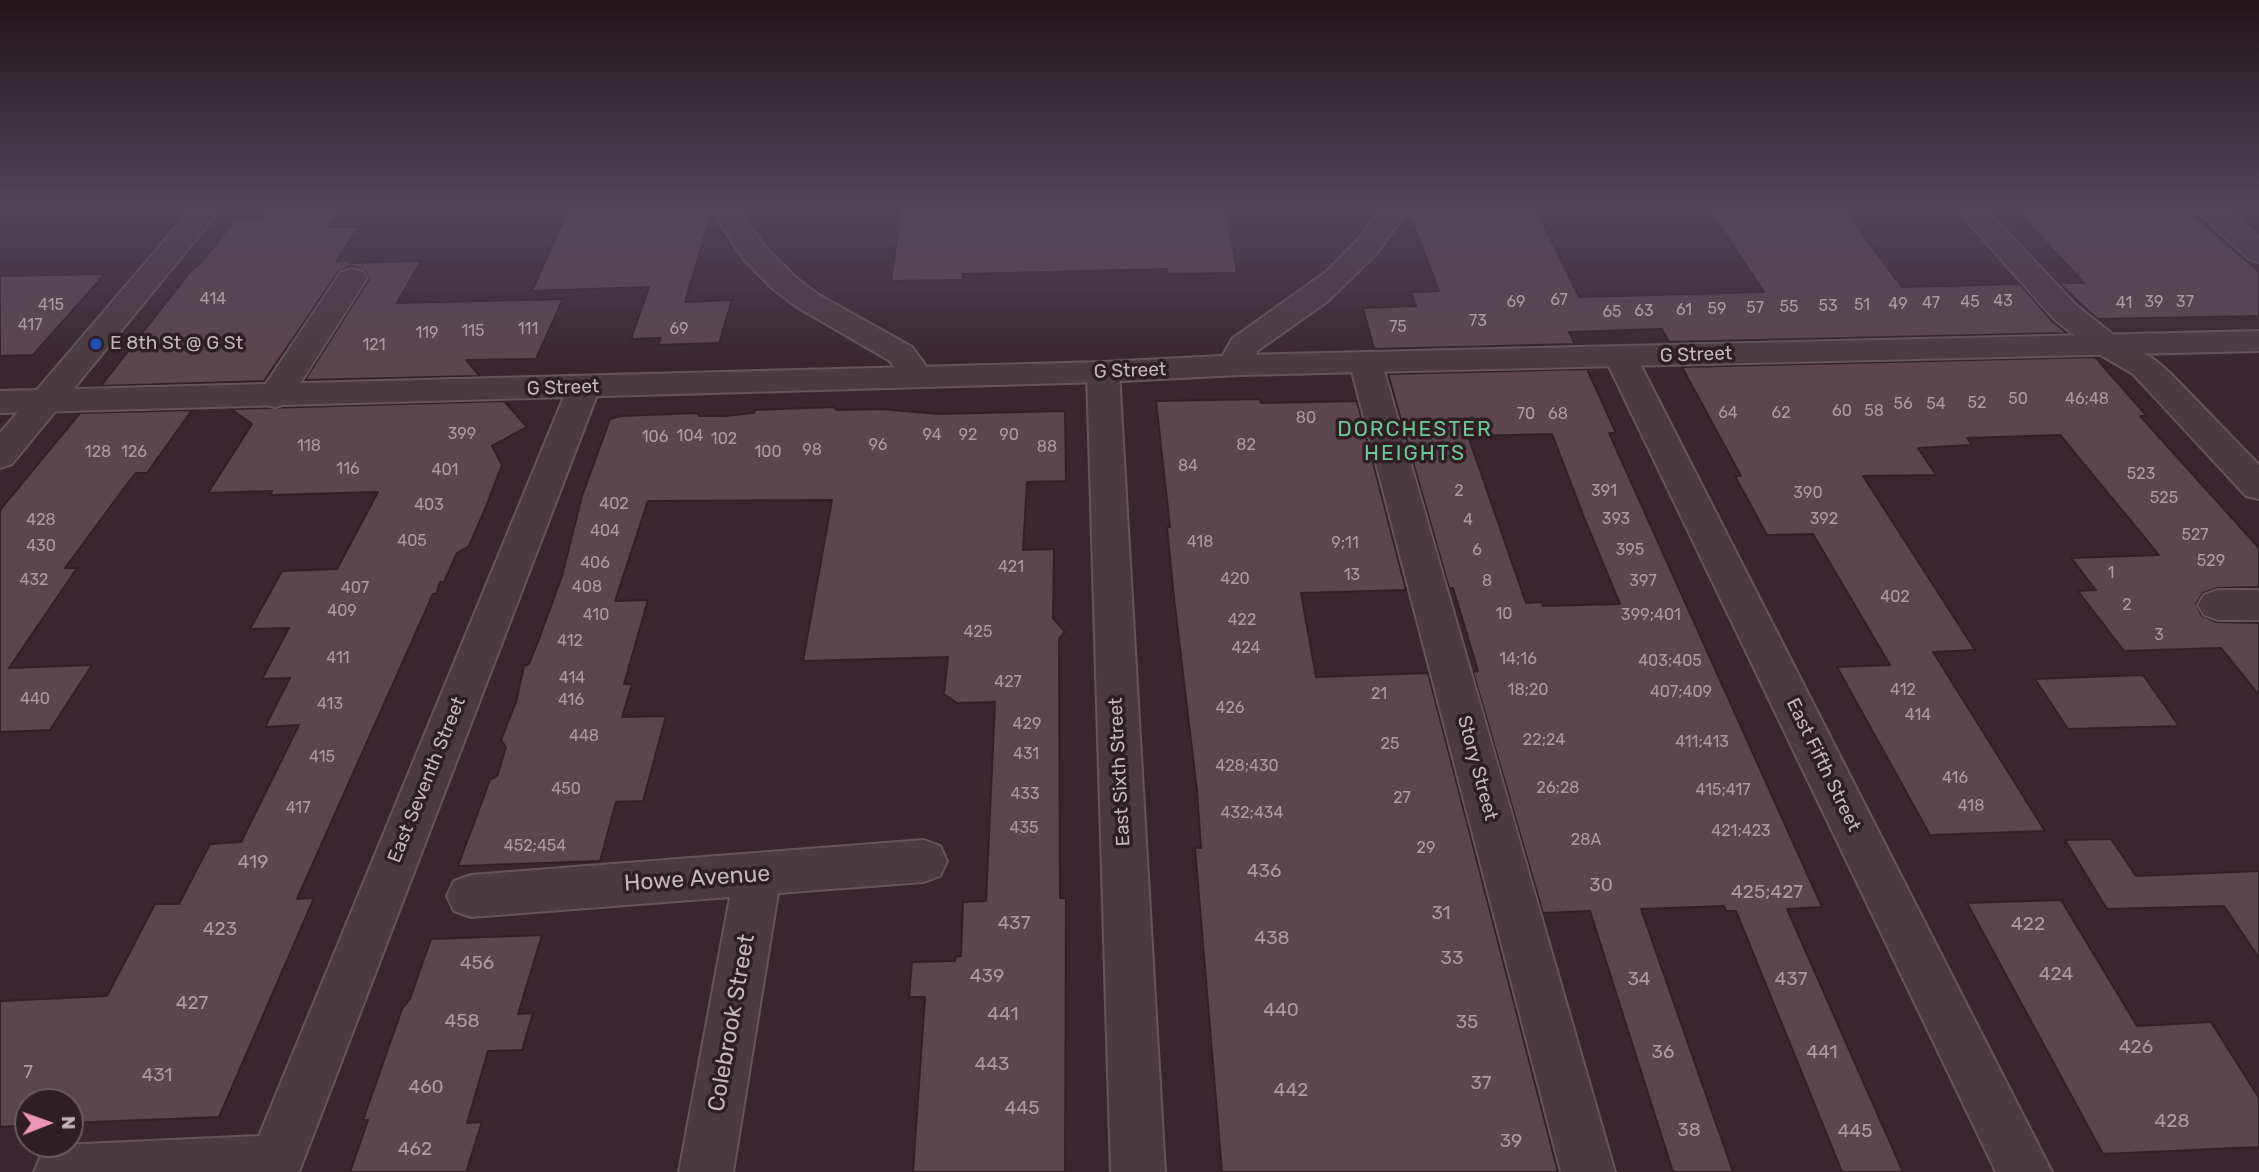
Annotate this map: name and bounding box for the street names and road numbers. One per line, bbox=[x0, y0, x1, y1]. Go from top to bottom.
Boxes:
street label: G Street bbox=[1659, 342, 1733, 368]
street label: G Street bbox=[1093, 358, 1167, 384]
street label: G Street bbox=[526, 375, 600, 401]
street label: East Seventh Street bbox=[383, 694, 471, 866]
street label: East Fifth Street bbox=[1781, 695, 1865, 835]
street label: East Sixth Street bbox=[1105, 697, 1135, 847]
street label: Story Street bbox=[1452, 713, 1502, 823]
street label: Howe Avenue bbox=[623, 860, 771, 898]
street label: Colebrook Street bbox=[703, 932, 761, 1114]

